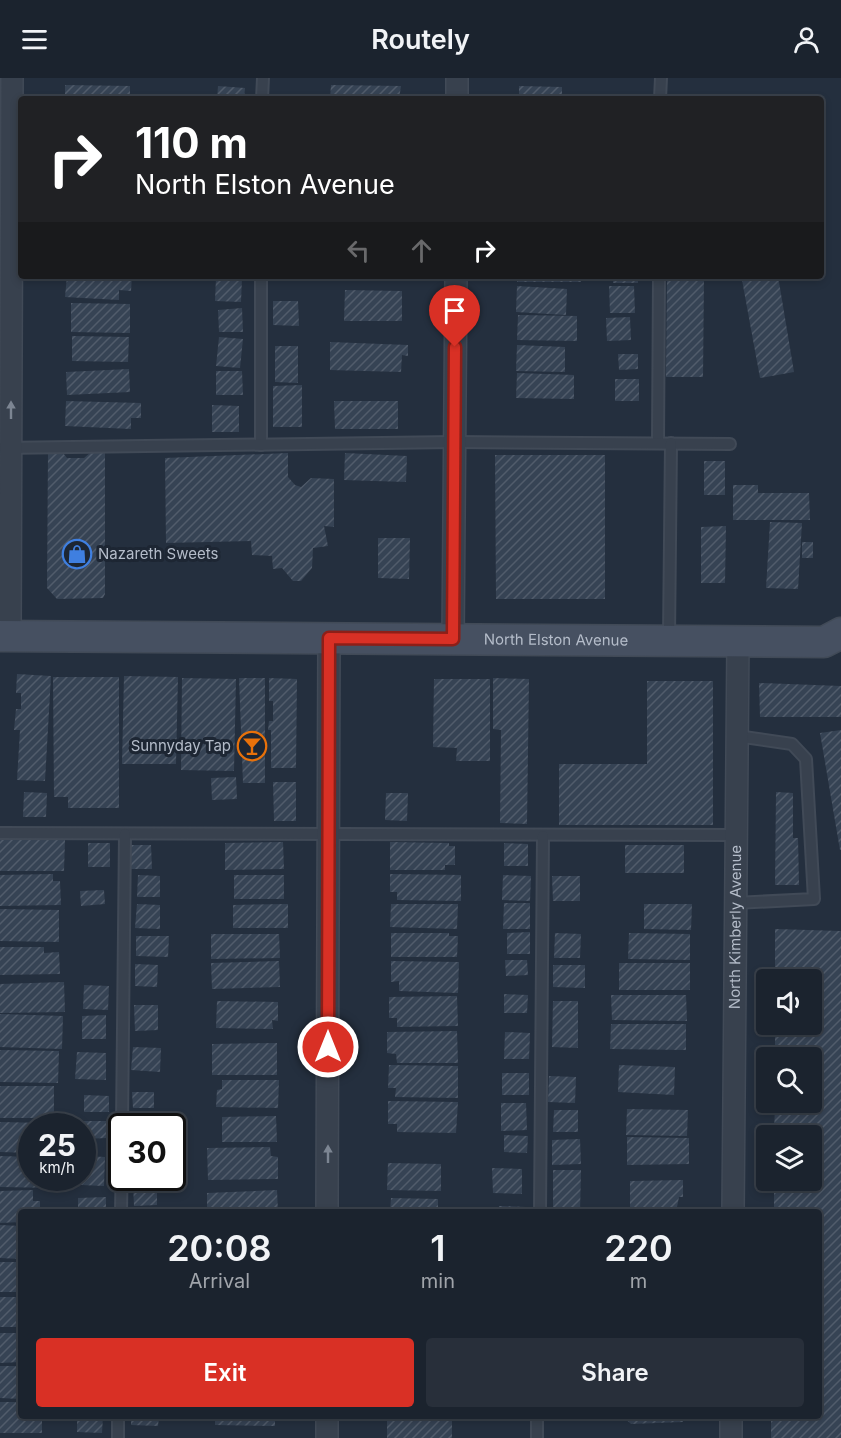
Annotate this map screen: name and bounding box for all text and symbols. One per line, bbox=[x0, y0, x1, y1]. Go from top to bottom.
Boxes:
icon: menu bbox=[18, 23, 51, 56]
text: Routely bbox=[371, 23, 470, 56]
icon: person bbox=[790, 23, 823, 56]
text: 110 m bbox=[135, 117, 248, 168]
icon: right bbox=[36, 120, 114, 198]
text: North Elston Avenue bbox=[135, 168, 395, 201]
icon: left bbox=[342, 234, 375, 267]
icon: ahead bbox=[405, 234, 438, 267]
icon: right bbox=[468, 234, 501, 267]
pin bbox=[429, 285, 480, 347]
icon: arrive bbox=[438, 294, 471, 327]
one-way arrow bbox=[6, 400, 16, 419]
shop icon: Nazareth Sweets bbox=[61, 538, 93, 570]
place label: Nazareth Sweets bbox=[98, 544, 218, 563]
street label: North Elston Avenue bbox=[484, 630, 628, 650]
bar icon: Sunnyday Tap bbox=[236, 730, 268, 762]
place label: Sunnyday Tap bbox=[131, 736, 231, 755]
street label: North Kimberly Avenue bbox=[725, 845, 745, 1009]
map controls bbox=[756, 969, 822, 1191]
button: sound bbox=[756, 969, 822, 1035]
position arrow bbox=[296, 1015, 360, 1079]
button: search bbox=[756, 1047, 822, 1113]
speed limit sign: 30 bbox=[108, 1113, 186, 1191]
button: layers bbox=[756, 1125, 822, 1191]
text: 25 bbox=[38, 1127, 76, 1163]
one-way arrow bbox=[323, 1144, 332, 1163]
text: km/h bbox=[39, 1158, 75, 1177]
text: 20:08 bbox=[167, 1226, 272, 1270]
text: 1 bbox=[430, 1226, 446, 1270]
text: 220 bbox=[604, 1226, 673, 1270]
text: Arrival bbox=[189, 1269, 250, 1293]
text: min bbox=[421, 1269, 455, 1293]
text: m bbox=[630, 1269, 647, 1293]
button: Exit bbox=[36, 1338, 414, 1407]
button: Share bbox=[426, 1338, 804, 1407]

